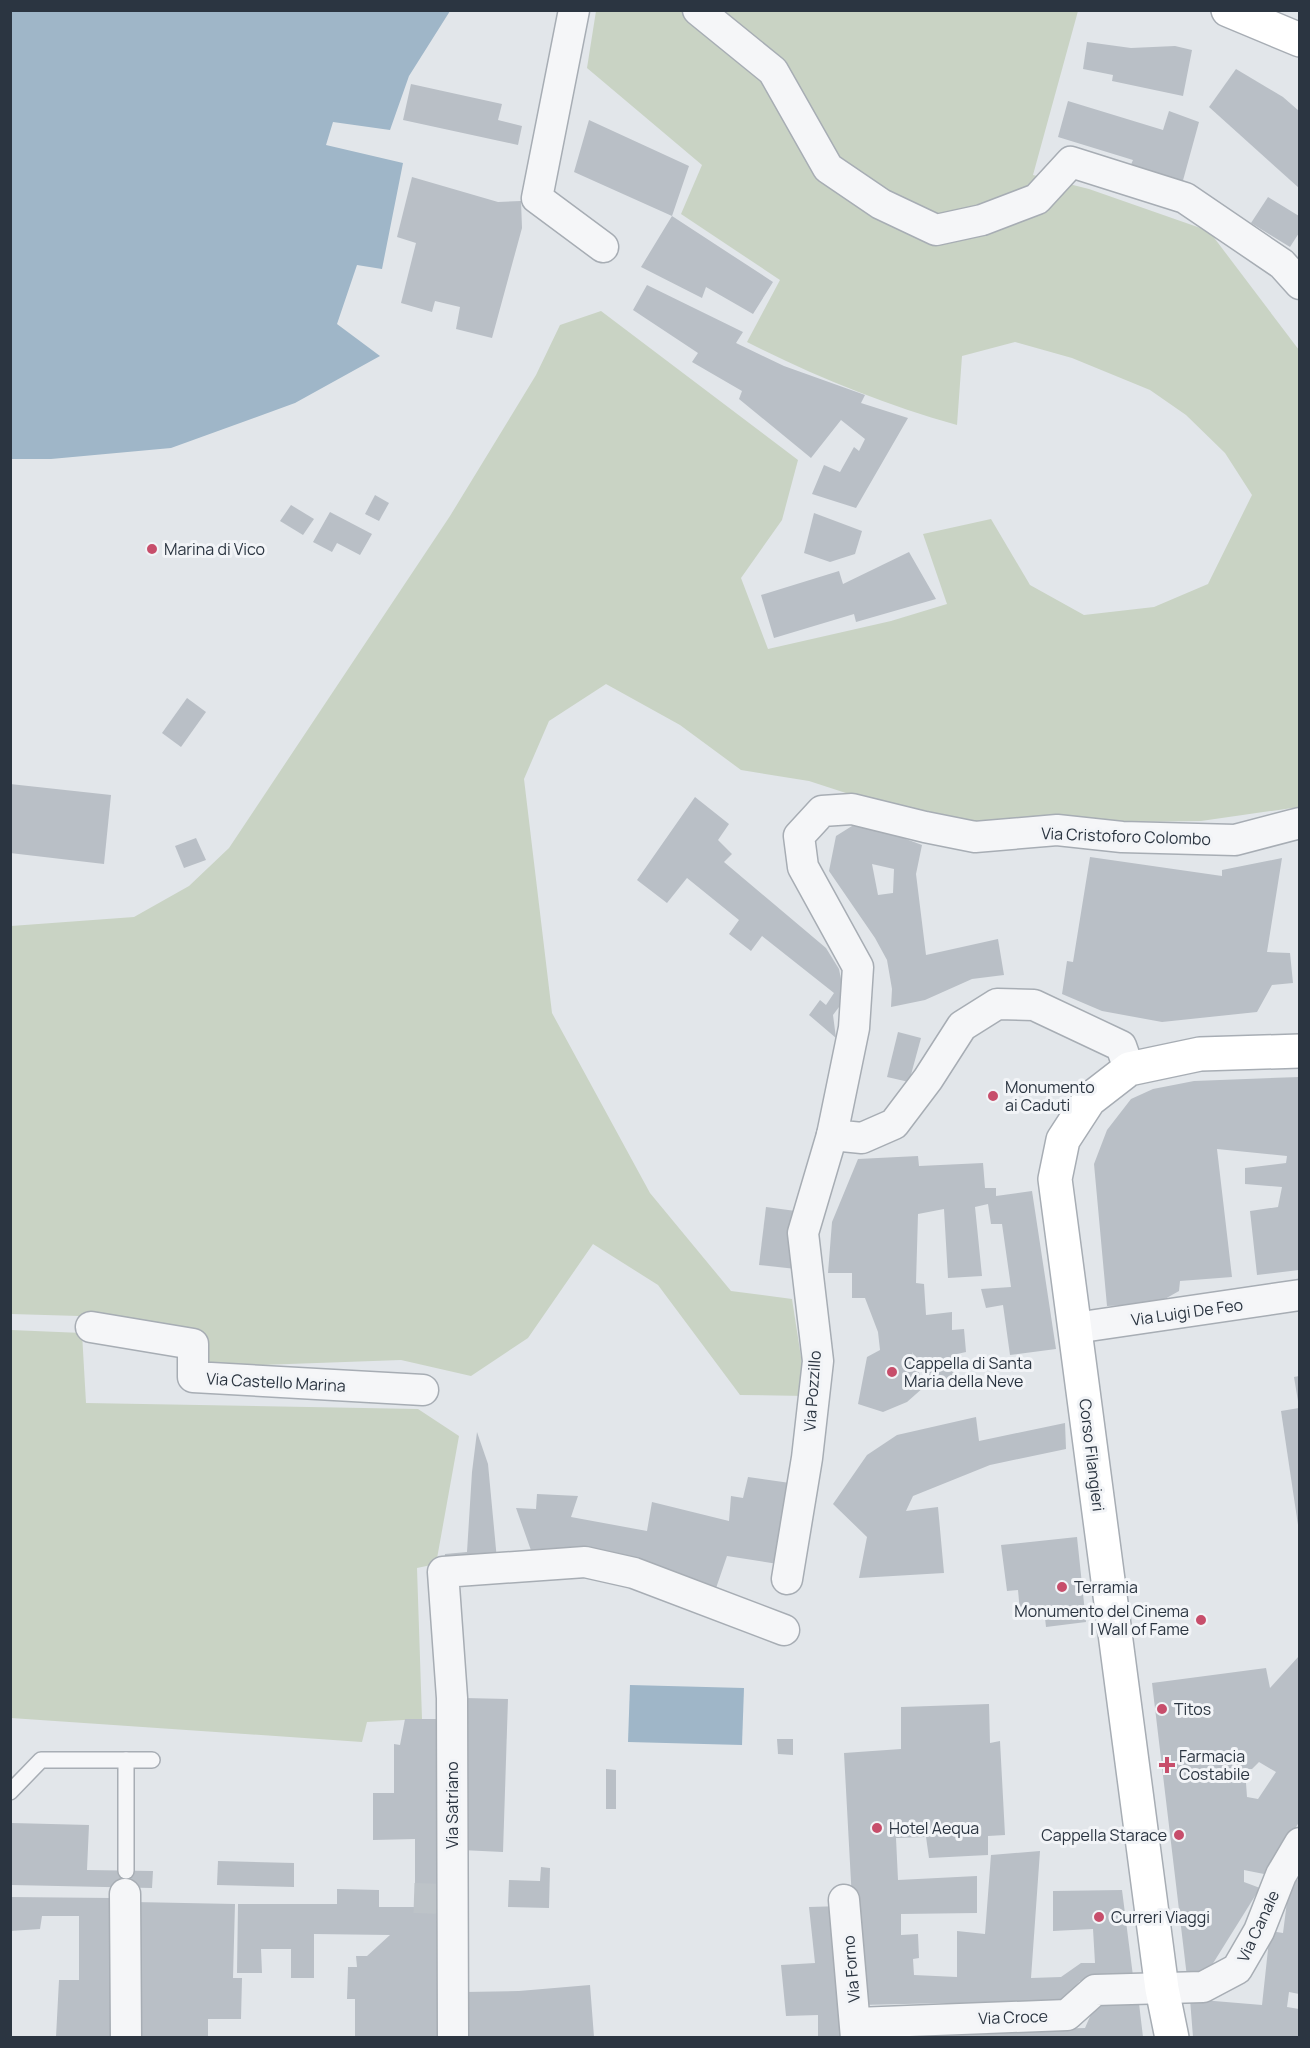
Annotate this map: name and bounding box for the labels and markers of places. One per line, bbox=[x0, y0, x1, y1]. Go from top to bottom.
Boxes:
place label: Marina di Vico bbox=[164, 538, 265, 560]
marker: Marina di Vico bbox=[145, 542, 159, 556]
place label: Monumento ai Caduti bbox=[1005, 1076, 1095, 1116]
marker: Monumento ai Caduti bbox=[986, 1089, 1000, 1103]
place label: Cappella di Santa Maria della Neve bbox=[904, 1352, 1032, 1392]
marker: Cappella di Santa Maria della Neve bbox=[885, 1365, 899, 1379]
place label: Terramia bbox=[1074, 1576, 1138, 1598]
marker: Terramia bbox=[1055, 1580, 1069, 1594]
place label: Monumento del Cinema | Wall of Fame bbox=[1014, 1600, 1189, 1640]
marker: Monumento del Cinema | Wall of Fame bbox=[1194, 1613, 1208, 1627]
place label: Titos bbox=[1174, 1698, 1211, 1720]
marker: Titos bbox=[1155, 1702, 1169, 1716]
place label: Farmacia Costabile bbox=[1179, 1745, 1250, 1785]
marker: Farmacia Costabile bbox=[1160, 1758, 1174, 1772]
place label: Hotel Aequa bbox=[889, 1817, 979, 1839]
marker: Hotel Aequa bbox=[870, 1821, 884, 1835]
place label: Cappella Starace bbox=[1041, 1824, 1167, 1846]
marker: Cappella Starace bbox=[1172, 1828, 1186, 1842]
place label: Curreri Viaggi bbox=[1111, 1906, 1210, 1928]
marker: Curreri Viaggi bbox=[1092, 1910, 1106, 1924]

